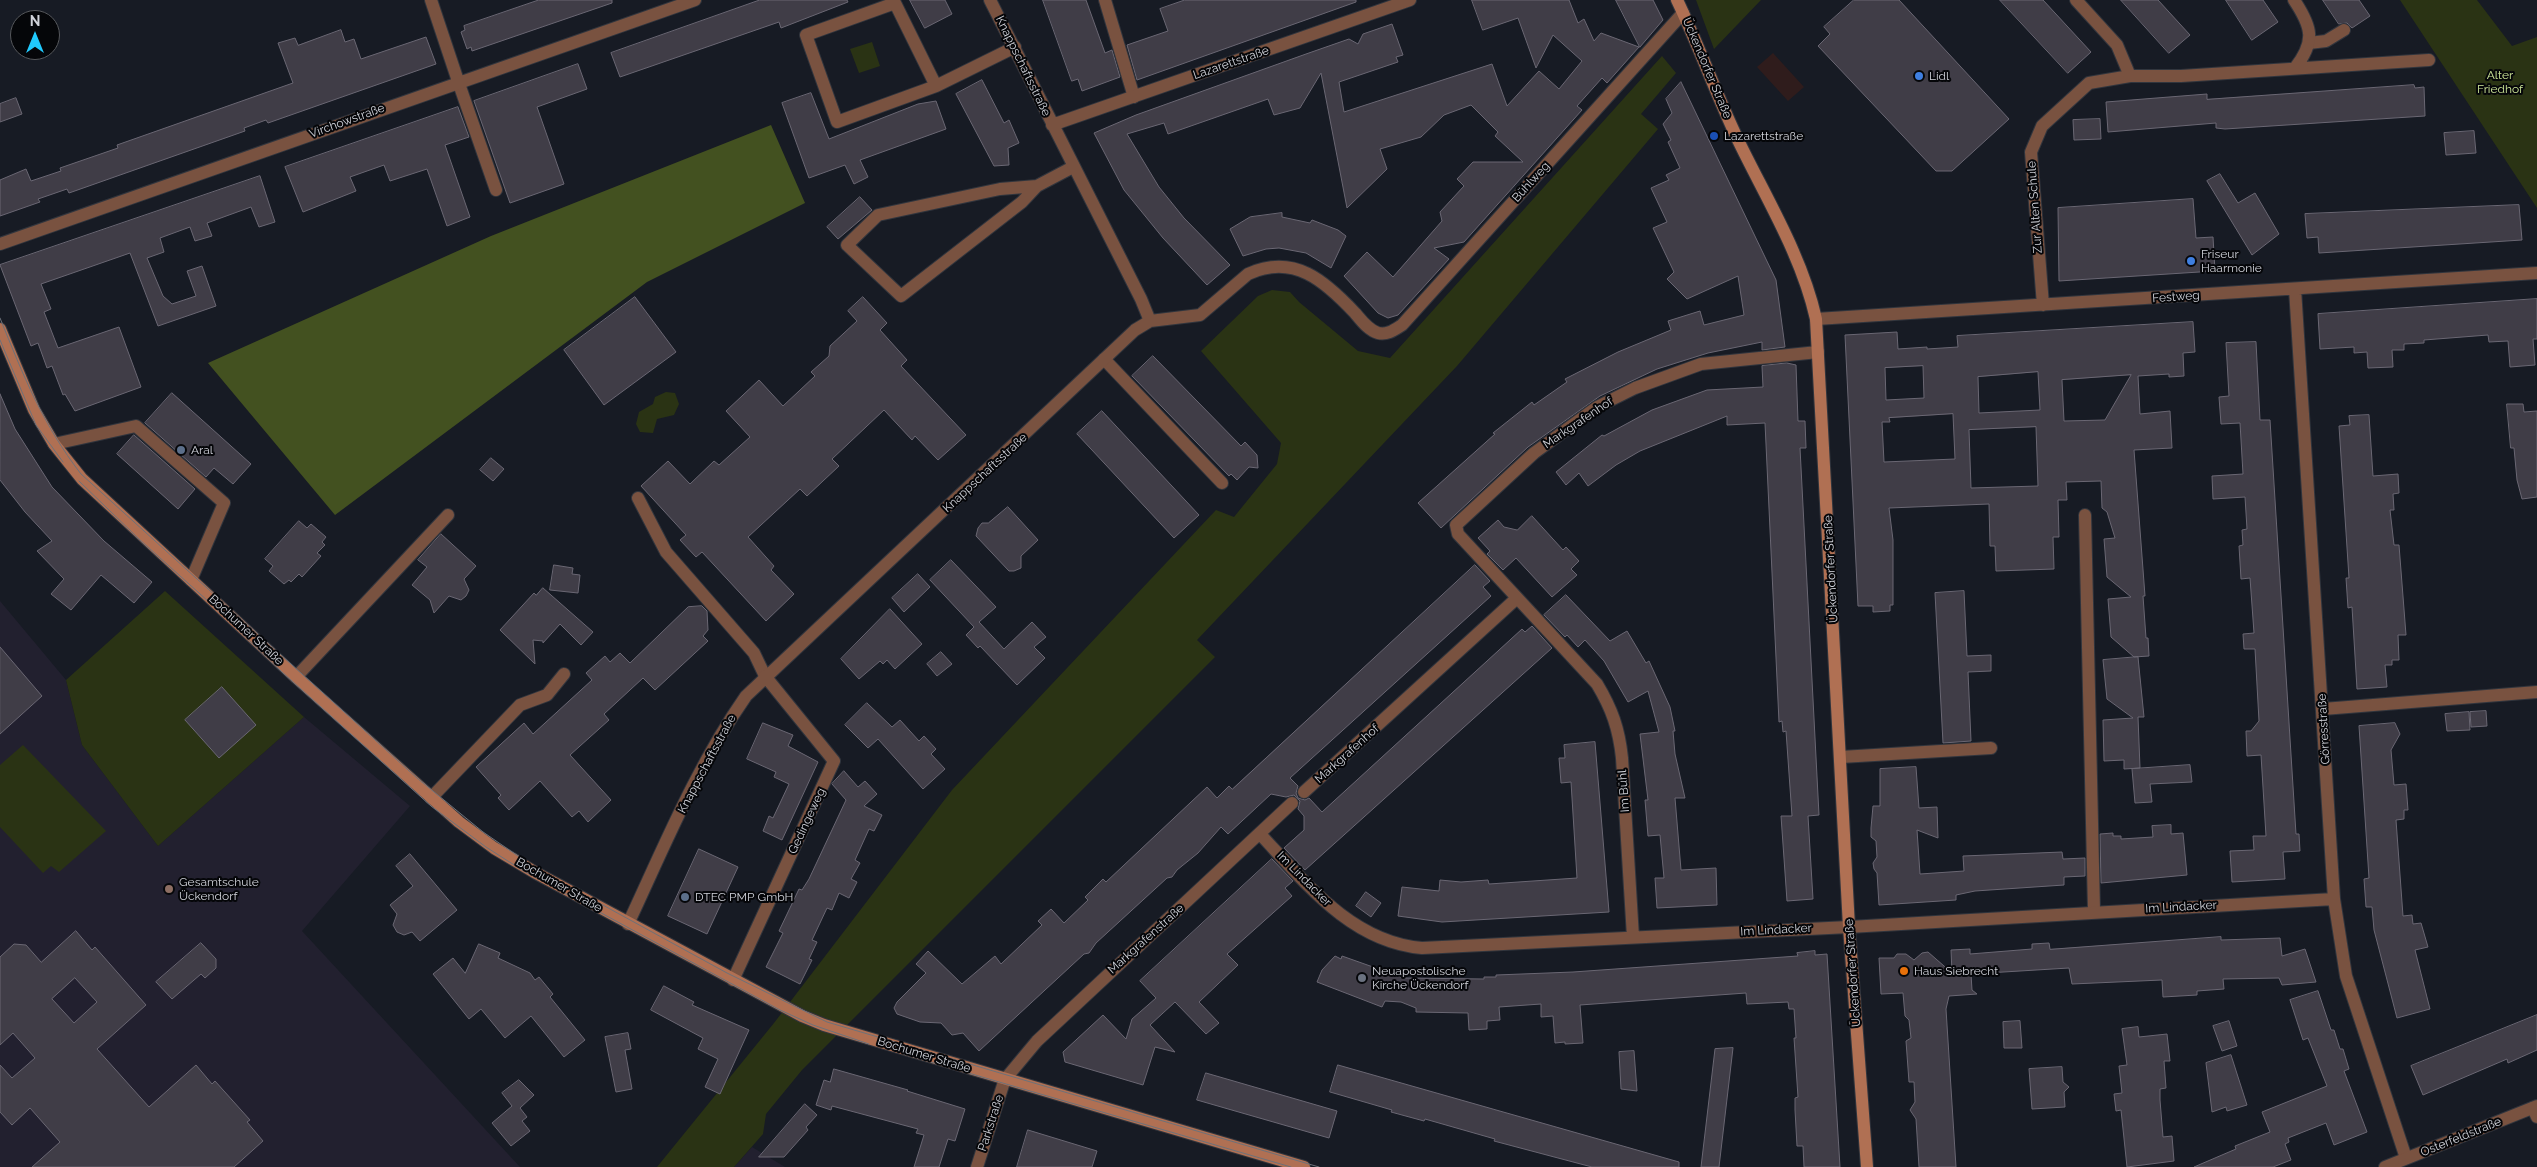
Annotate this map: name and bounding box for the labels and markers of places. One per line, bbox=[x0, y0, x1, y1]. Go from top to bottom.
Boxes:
place label: Lidl bbox=[1929, 69, 1949, 83]
marker: Lidl bbox=[1913, 70, 1925, 82]
place label: Lazarettstraße bbox=[1724, 129, 1803, 143]
marker: Lazarettstraße bbox=[1708, 130, 1720, 142]
place label: Friseur Haarmonie bbox=[2201, 247, 2262, 275]
marker: Friseur Haarmonie bbox=[2185, 255, 2197, 267]
place label: Aral bbox=[191, 443, 213, 457]
marker: Aral bbox=[175, 444, 187, 456]
place label: Gesamtschule Ückendorf bbox=[179, 875, 259, 903]
marker: Gesamtschule Ückendorf bbox=[163, 883, 175, 895]
place label: DTEC PMP GmbH bbox=[695, 890, 793, 904]
marker: DTEC PMP GmbH bbox=[679, 891, 691, 903]
place label: Neuapostolische Kirche Ückendorf bbox=[1372, 964, 1468, 992]
place label: Haus Siebrecht bbox=[1914, 964, 1998, 978]
marker: Haus Siebrecht bbox=[1898, 965, 1910, 977]
marker: Neuapostolische Kirche Ückendorf bbox=[1356, 972, 1368, 984]

